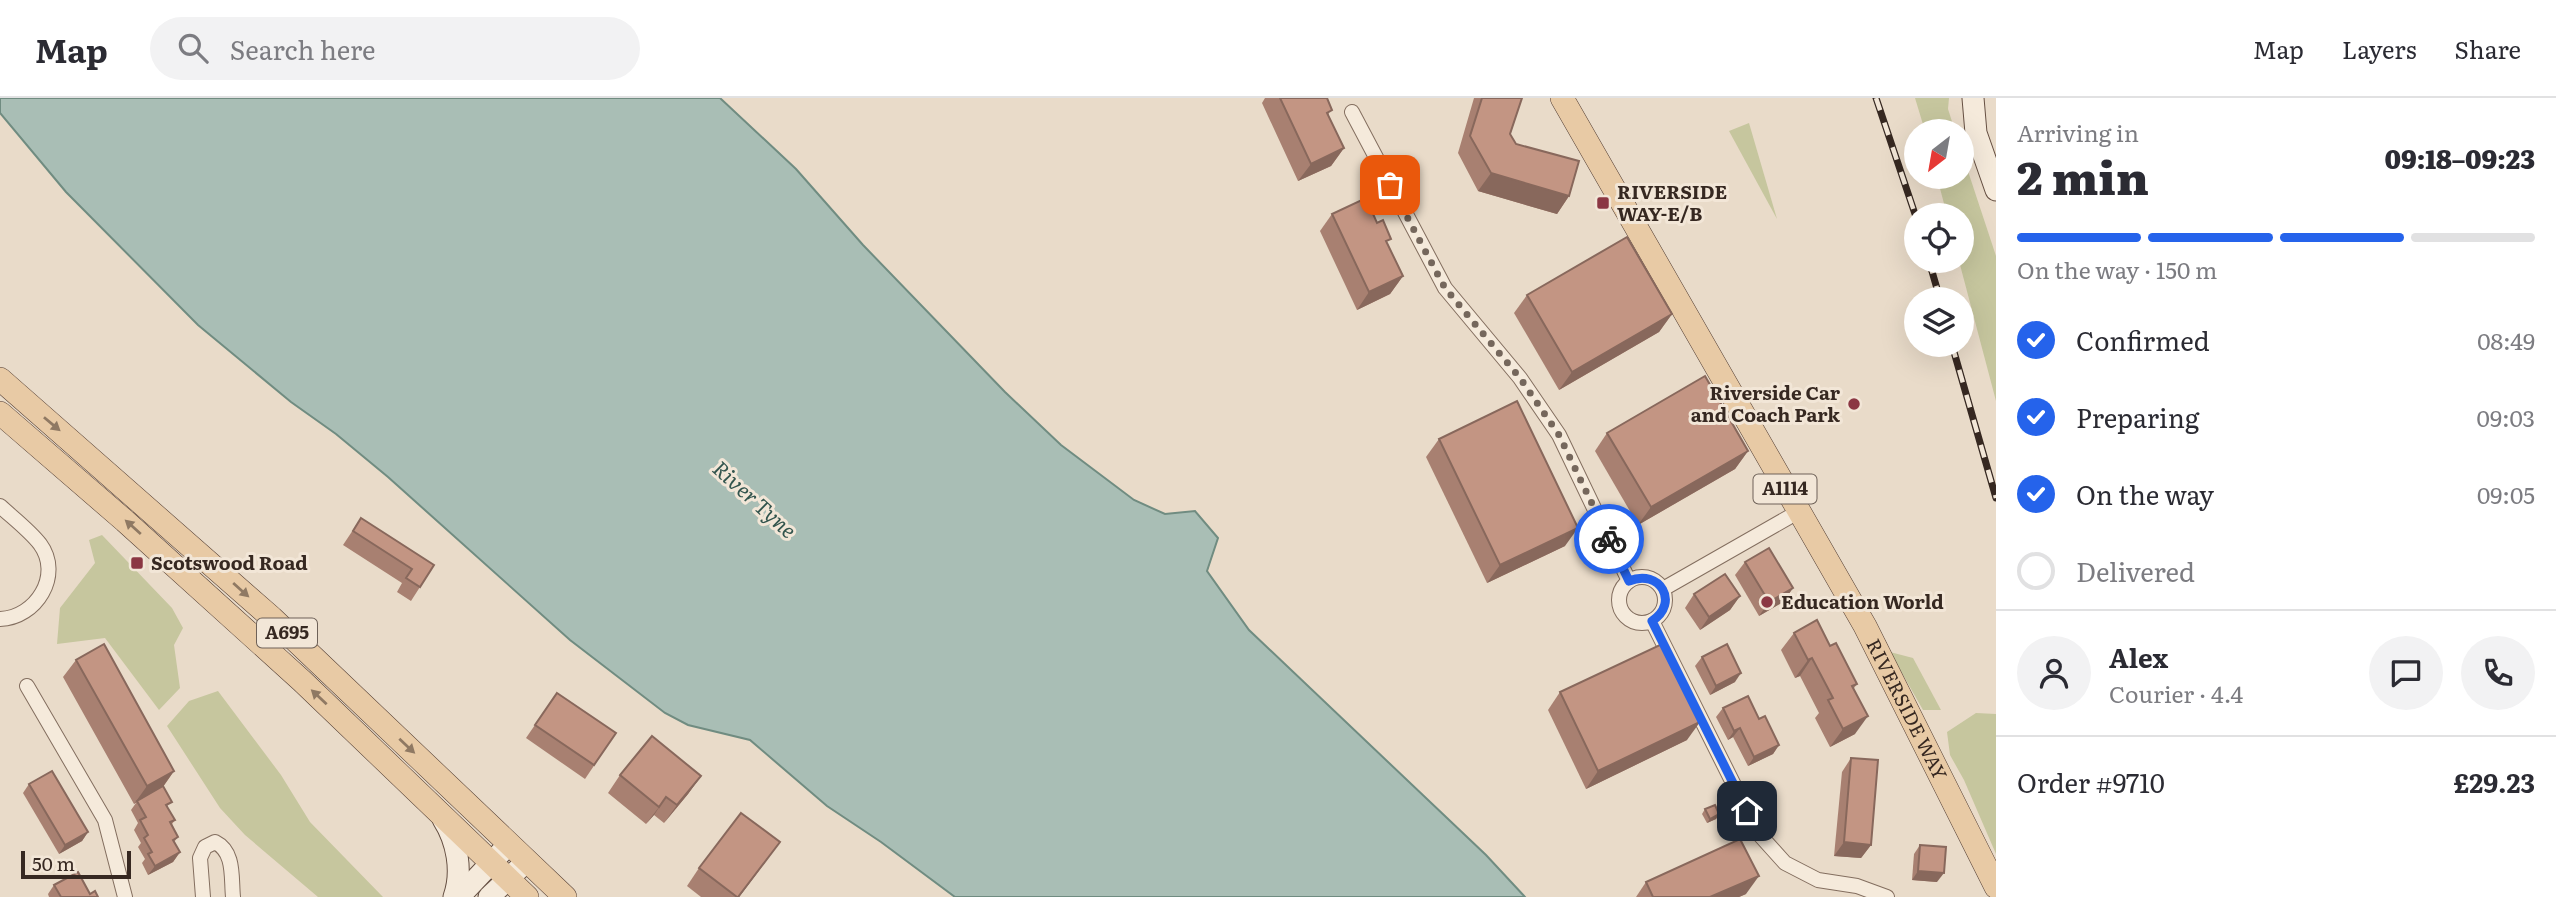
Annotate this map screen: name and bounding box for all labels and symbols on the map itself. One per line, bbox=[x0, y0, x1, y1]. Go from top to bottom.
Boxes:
north arrow bbox=[1904, 119, 1974, 189]
pin bbox=[1360, 155, 1420, 215]
place label: RIVERSIDE WAY-E/B bbox=[1617, 177, 1727, 227]
marker: RIVERSIDE WAY-E/B bbox=[1595, 195, 1611, 211]
place label: Riverside Car and Coach Park bbox=[1691, 378, 1841, 428]
marker: Riverside Car and Coach Park bbox=[1846, 396, 1862, 412]
one-way arrow bbox=[43, 416, 61, 432]
water label: River Tyne bbox=[707, 452, 804, 544]
road number: A1114 bbox=[1754, 474, 1816, 503]
courier bbox=[1574, 504, 1644, 574]
one-way arrow bbox=[125, 520, 142, 536]
place label: Scotswood Road bbox=[151, 548, 308, 576]
marker: Scotswood Road bbox=[129, 555, 145, 571]
one-way arrow bbox=[232, 582, 249, 598]
place label: Education World bbox=[1781, 587, 1944, 615]
marker: Education World bbox=[1759, 594, 1775, 610]
road number: A695 bbox=[257, 618, 317, 648]
street label: RIVERSIDE WAY bbox=[1860, 633, 1955, 785]
one-way arrow bbox=[311, 689, 328, 705]
one-way arrow bbox=[398, 737, 415, 753]
pin bbox=[1717, 781, 1777, 841]
scale bar bbox=[21, 848, 131, 880]

